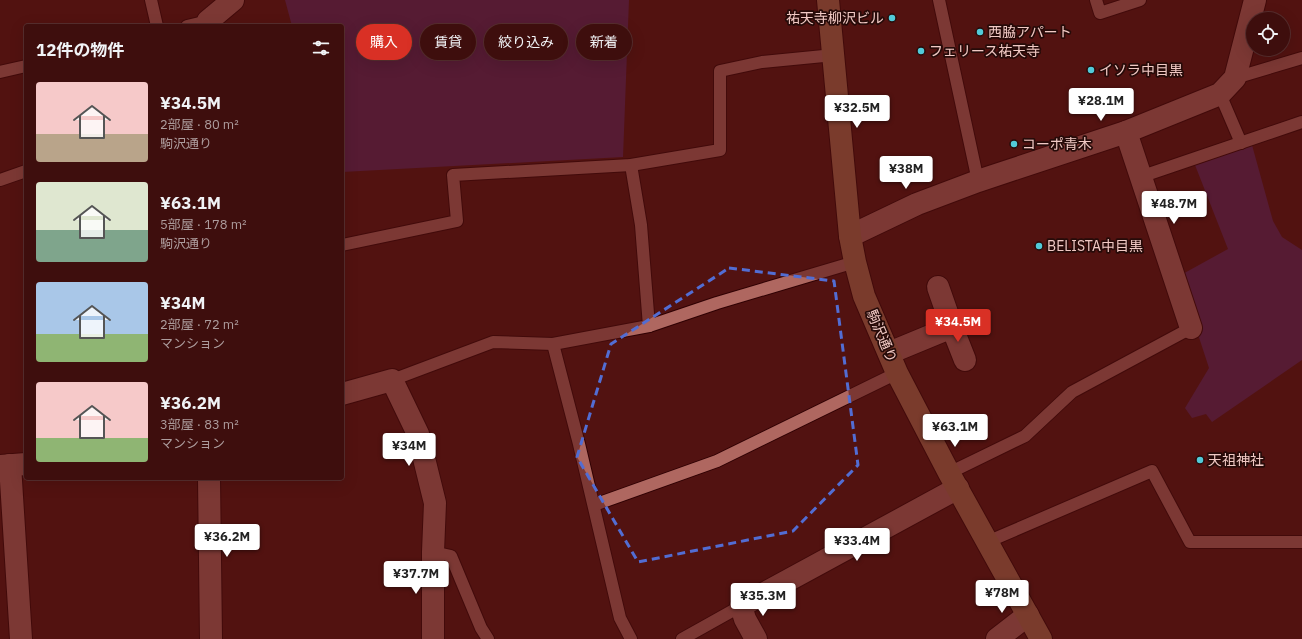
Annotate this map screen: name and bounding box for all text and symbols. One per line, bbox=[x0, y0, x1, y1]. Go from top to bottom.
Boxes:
place label: 祐天寺柳沢ビル bbox=[786, 9, 884, 27]
map controls bbox=[1246, 12, 1290, 56]
button: locate bbox=[1246, 12, 1290, 56]
marker: 祐天寺柳沢ビル bbox=[887, 13, 897, 23]
place label: 西脇アパート bbox=[988, 23, 1072, 41]
chip: 購入 bbox=[356, 24, 412, 60]
chip: 賃貸 bbox=[420, 24, 476, 60]
chip: 絞り込み bbox=[484, 24, 568, 60]
chip: 新着 bbox=[576, 24, 632, 60]
marker: 西脇アパート bbox=[975, 27, 985, 37]
icon: filters bbox=[310, 37, 332, 59]
text: 12件の物件 bbox=[36, 39, 124, 61]
place label: フェリース祐天寺 bbox=[929, 42, 1040, 60]
marker: フェリース祐天寺 bbox=[916, 46, 926, 56]
place label: イソラ中目黒 bbox=[1099, 61, 1183, 79]
marker: イソラ中目黒 bbox=[1086, 65, 1096, 75]
pin: ¥28.1M bbox=[1068, 88, 1134, 122]
text: ¥34.5M bbox=[160, 92, 221, 114]
text: ¥28.1M bbox=[1078, 92, 1124, 109]
pin: ¥32.5M bbox=[824, 95, 890, 129]
icon: home bbox=[68, 98, 116, 146]
text: ¥32.5M bbox=[834, 99, 880, 116]
text: 2部屋 · 80 m² bbox=[160, 116, 239, 133]
text: 駒沢通り bbox=[160, 135, 212, 152]
place label: コーポ青木 bbox=[1022, 135, 1092, 153]
marker: コーポ青木 bbox=[1009, 139, 1019, 149]
pin: ¥38M bbox=[882, 156, 930, 190]
text: ¥38M bbox=[889, 160, 923, 177]
pin: ¥48.7M bbox=[1141, 191, 1207, 225]
text: ¥63.1M bbox=[160, 192, 221, 214]
text: ¥48.7M bbox=[1151, 195, 1197, 212]
icon: home bbox=[68, 198, 116, 246]
text: 5部屋 · 178 m² bbox=[160, 216, 247, 233]
text: 駒沢通り bbox=[160, 235, 212, 252]
place label: BELISTA中目黒 bbox=[1047, 237, 1143, 255]
marker: BELISTA中目黒 bbox=[1034, 241, 1044, 251]
text: ¥34M bbox=[160, 292, 205, 314]
icon: home bbox=[68, 298, 116, 346]
street label: 駒沢通り bbox=[863, 307, 901, 365]
pin: ¥34.5M bbox=[925, 309, 991, 343]
text: ¥34.5M bbox=[935, 313, 981, 330]
text: 2部屋 · 72 m² bbox=[160, 316, 239, 333]
text: マンション bbox=[160, 335, 225, 352]
text: ¥36.2M bbox=[160, 392, 221, 414]
icon: home bbox=[68, 398, 116, 446]
pin: ¥63.1M bbox=[922, 414, 988, 448]
text: 3部屋 · 83 m² bbox=[160, 416, 239, 433]
text: ¥63.1M bbox=[932, 418, 978, 435]
pin: ¥34M bbox=[385, 433, 433, 467]
text: マンション bbox=[160, 435, 225, 452]
text: ¥34M bbox=[392, 437, 426, 454]
place label: 天祖神社 bbox=[1208, 451, 1264, 469]
marker: 天祖神社 bbox=[1195, 455, 1205, 465]
pin: ¥36.2M bbox=[194, 524, 260, 558]
text: ¥36.2M bbox=[204, 528, 250, 545]
pin: ¥33.4M bbox=[824, 528, 890, 562]
text: ¥33.4M bbox=[834, 532, 880, 549]
pin: ¥37.7M bbox=[383, 561, 449, 595]
text: ¥37.7M bbox=[393, 565, 439, 582]
pin: ¥78M bbox=[978, 580, 1026, 614]
pin: ¥35.3M bbox=[730, 583, 796, 617]
text: ¥78M bbox=[985, 584, 1019, 601]
text: ¥35.3M bbox=[740, 587, 786, 604]

